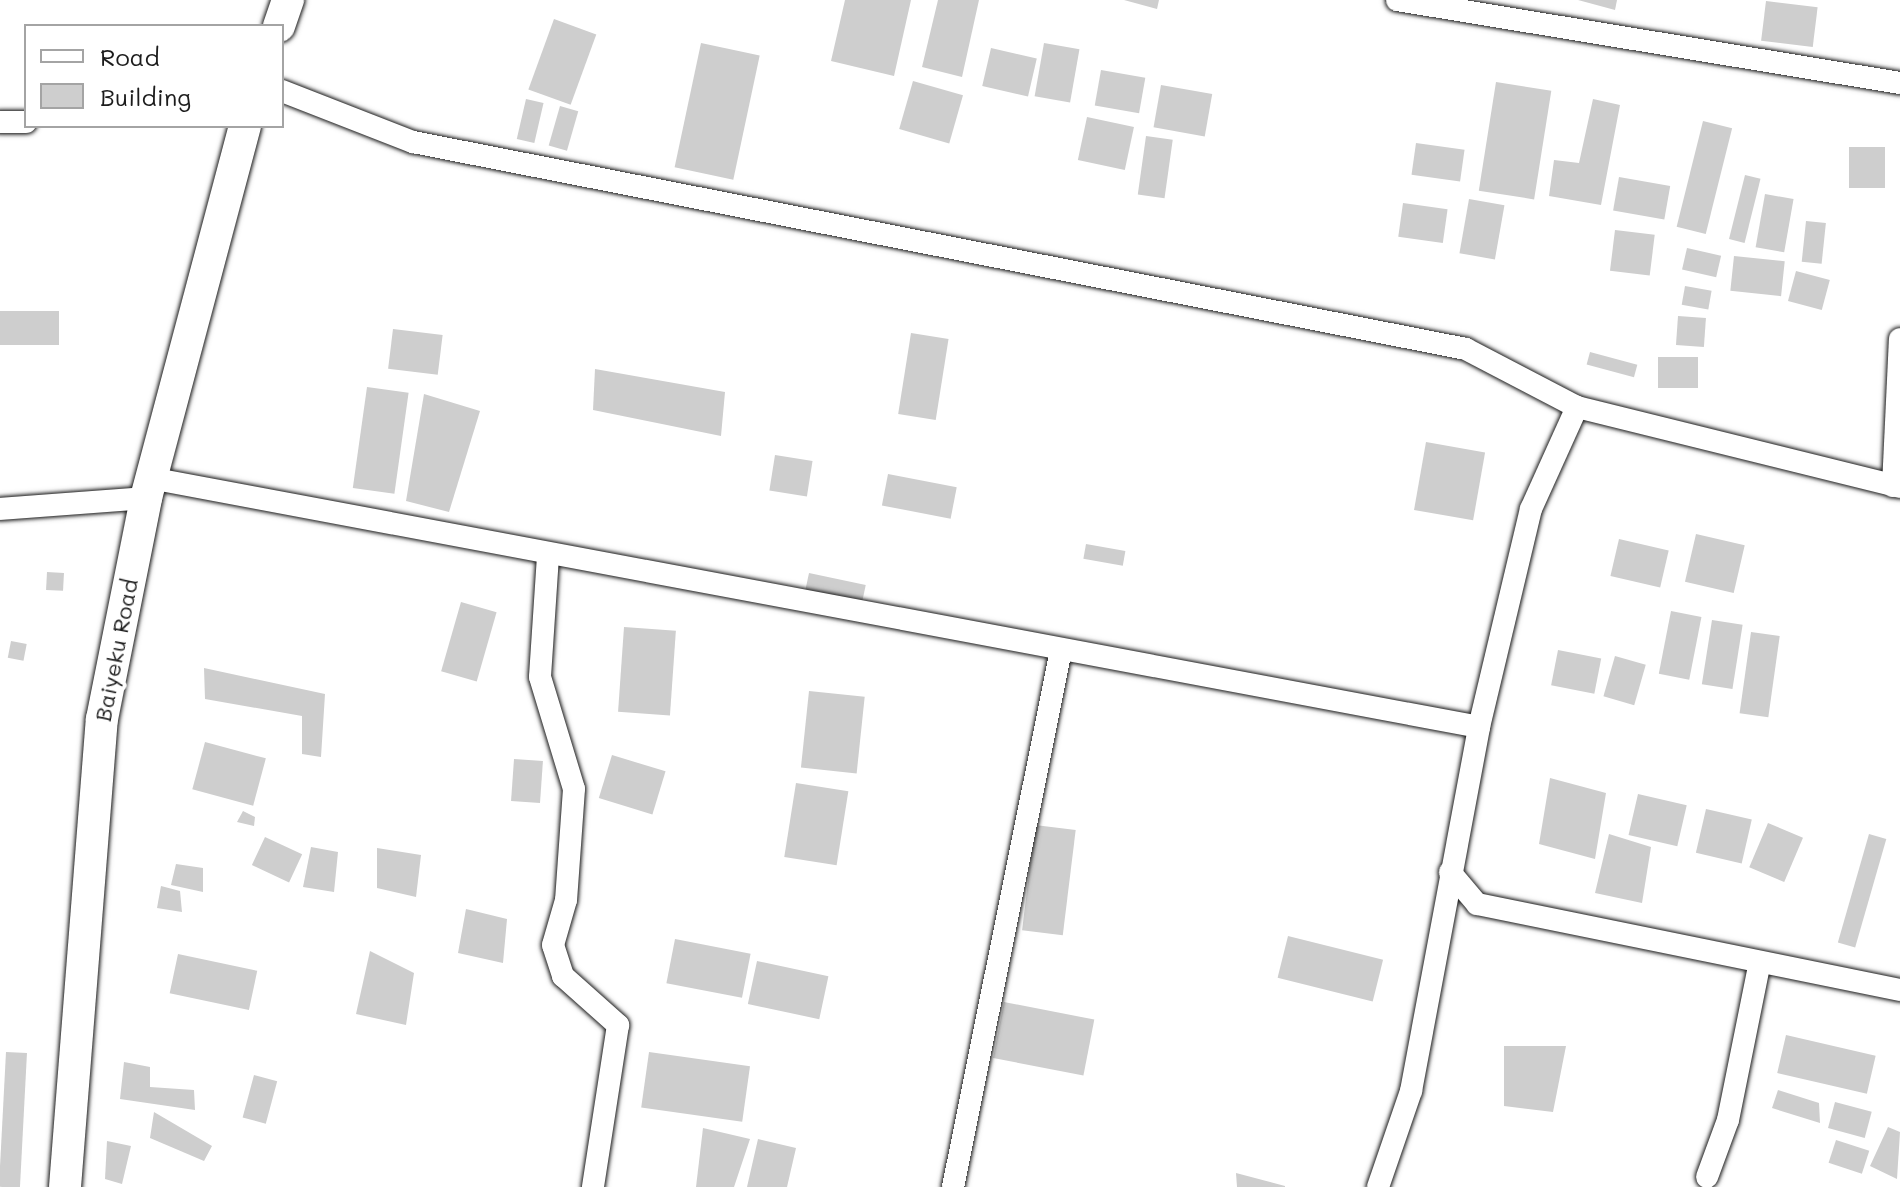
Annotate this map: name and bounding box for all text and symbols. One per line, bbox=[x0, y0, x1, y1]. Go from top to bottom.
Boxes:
legend bbox=[24, 24, 284, 128]
text: Road bbox=[100, 41, 160, 72]
text: Building bbox=[100, 81, 191, 112]
street label: Baiyeku Road bbox=[89, 576, 143, 724]

